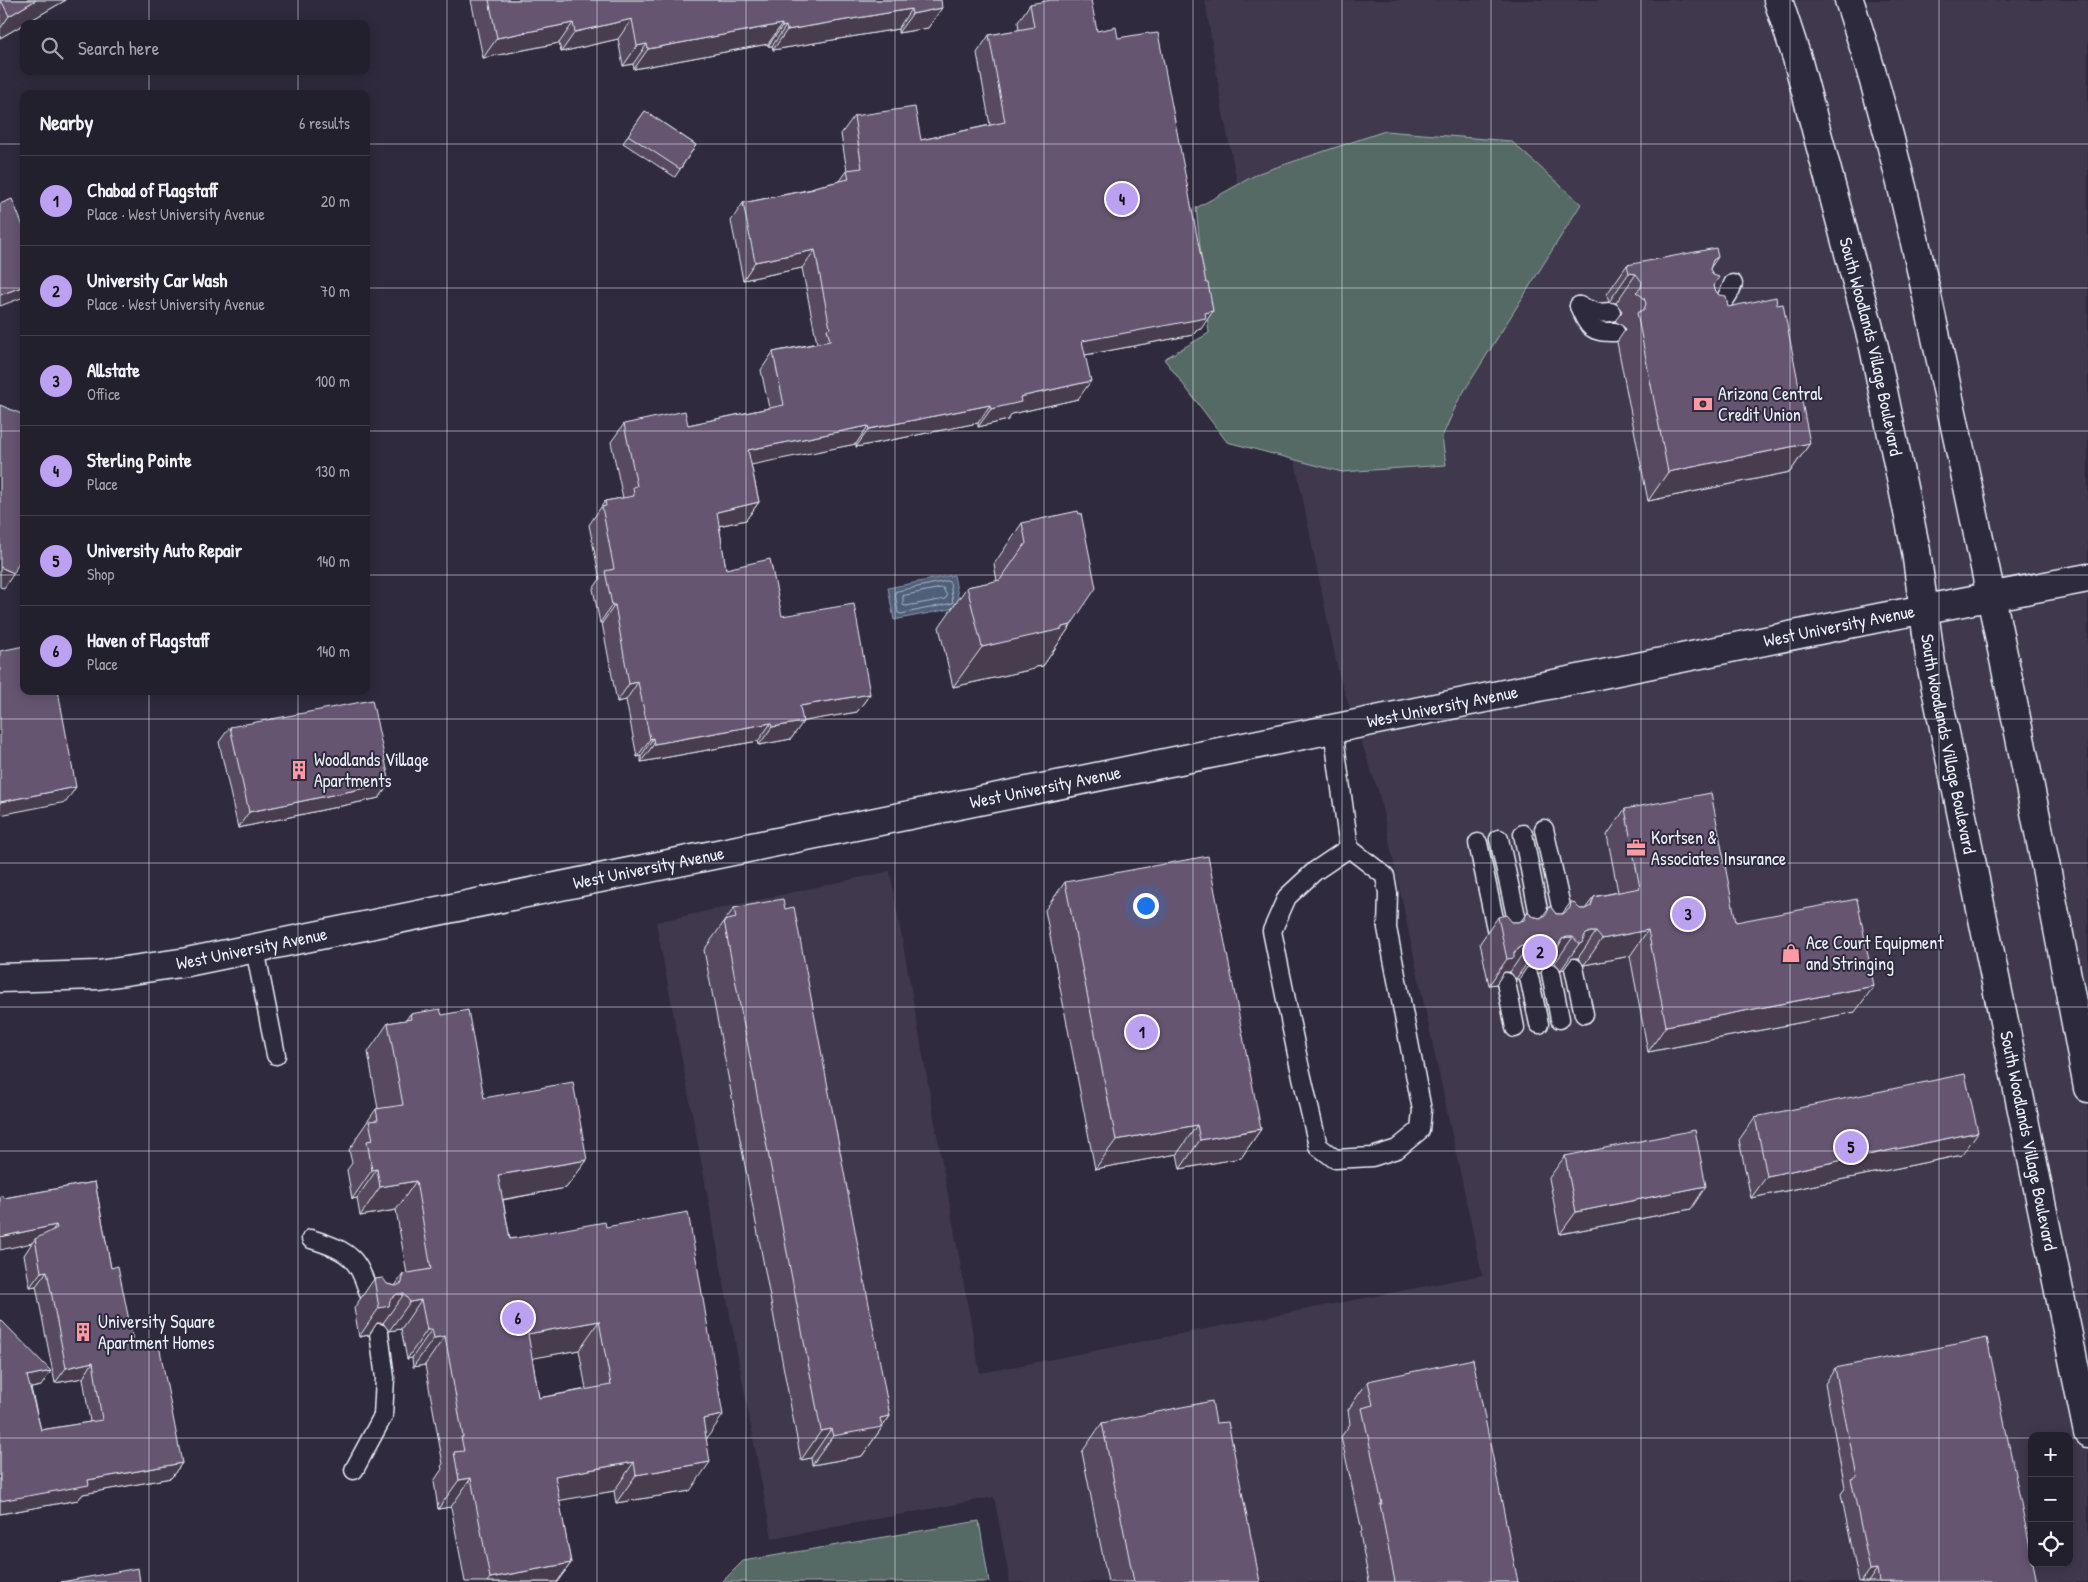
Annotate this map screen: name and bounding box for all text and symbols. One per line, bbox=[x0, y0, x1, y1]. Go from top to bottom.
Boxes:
search box bbox=[20, 20, 370, 75]
icon: search bbox=[38, 34, 66, 62]
text: Search here bbox=[78, 35, 159, 61]
text: Nearby bbox=[40, 108, 93, 137]
text: 6 results bbox=[299, 112, 350, 134]
text: Chabad of Flagstaff bbox=[87, 177, 218, 203]
pin: 4 bbox=[1106, 180, 1138, 218]
text: 1 bbox=[53, 190, 59, 212]
text: 20 m bbox=[321, 190, 350, 212]
text: Place · West University Avenue bbox=[87, 203, 265, 225]
street label: South Woodlands Village Boulevard bbox=[1833, 235, 1909, 458]
text: University Car Wash bbox=[87, 267, 227, 293]
text: 2 bbox=[52, 280, 60, 302]
text: 70 m bbox=[320, 280, 350, 302]
text: Place · West University Avenue bbox=[87, 293, 265, 315]
text: Allstate bbox=[87, 357, 140, 383]
text: 3 bbox=[52, 370, 60, 392]
text: 100 m bbox=[315, 370, 350, 392]
place label: Arizona Central Credit Union bbox=[1718, 381, 1822, 427]
text: Office bbox=[87, 383, 120, 405]
bank icon: Arizona Central Credit Union bbox=[1692, 393, 1714, 415]
text: Sterling Pointe bbox=[87, 447, 192, 473]
text: 4 bbox=[53, 460, 59, 482]
text: 130 m bbox=[315, 460, 350, 482]
text: Place bbox=[87, 473, 118, 495]
text: University Auto Repair bbox=[87, 537, 242, 563]
text: 5 bbox=[53, 550, 59, 572]
text: 140 m bbox=[316, 550, 350, 572]
text: Shop bbox=[87, 563, 114, 585]
street label: West University Avenue bbox=[1761, 598, 1917, 653]
text: Haven of Flagstaff bbox=[87, 627, 210, 653]
street label: South Woodlands Village Boulevard bbox=[1915, 632, 1982, 856]
text: 6 bbox=[53, 640, 59, 662]
text: 140 m bbox=[316, 640, 350, 662]
text: Place bbox=[87, 653, 118, 675]
street label: West University Avenue bbox=[1364, 679, 1520, 734]
place label: Woodlands Village Apartments bbox=[314, 747, 429, 793]
building icon: Woodlands Village Apartments bbox=[288, 759, 310, 781]
street label: West University Avenue bbox=[968, 759, 1123, 814]
place label: Kortsen & Associates Insurance bbox=[1651, 825, 1786, 871]
office icon: Kortsen & Associates Insurance bbox=[1625, 837, 1647, 859]
street label: West University Avenue bbox=[571, 840, 726, 895]
your location bbox=[1133, 893, 1159, 919]
pin: 3 bbox=[1672, 895, 1704, 933]
street label: West University Avenue bbox=[174, 921, 329, 975]
place label: Ace Court Equipment and Stringing bbox=[1806, 930, 1944, 976]
pin: 2 bbox=[1524, 933, 1556, 971]
shop icon: Ace Court Equipment and Stringing bbox=[1780, 942, 1802, 964]
pin: 1 bbox=[1126, 1013, 1158, 1051]
street label: South Woodlands Village Boulevard bbox=[1994, 1029, 2063, 1253]
pin: 5 bbox=[1835, 1128, 1867, 1166]
pin: 6 bbox=[502, 1299, 534, 1337]
place label: University Square Apartment Homes bbox=[98, 1309, 215, 1355]
building icon: University Square Apartment Homes bbox=[72, 1321, 94, 1343]
map controls bbox=[2028, 1432, 2073, 1567]
button: + bbox=[2028, 1432, 2073, 1477]
button: − bbox=[2028, 1477, 2073, 1522]
button: locate bbox=[2028, 1522, 2073, 1567]

